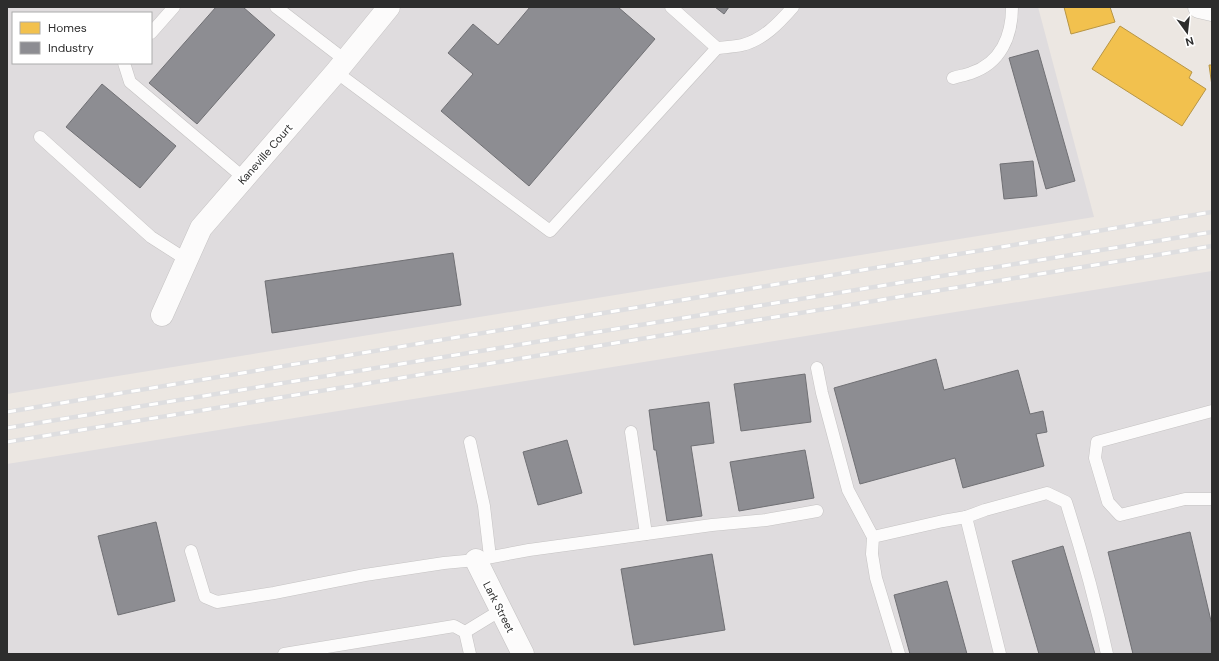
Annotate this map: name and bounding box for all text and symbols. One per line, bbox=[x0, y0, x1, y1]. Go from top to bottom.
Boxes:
legend bbox=[12, 12, 152, 64]
north arrow bbox=[1167, 12, 1207, 52]
text: Homes bbox=[48, 20, 87, 36]
text: N bbox=[1184, 34, 1195, 49]
text: Industry bbox=[48, 40, 94, 56]
street label: Kaneville Court bbox=[235, 121, 295, 187]
street label: Lark Street bbox=[480, 579, 518, 635]

